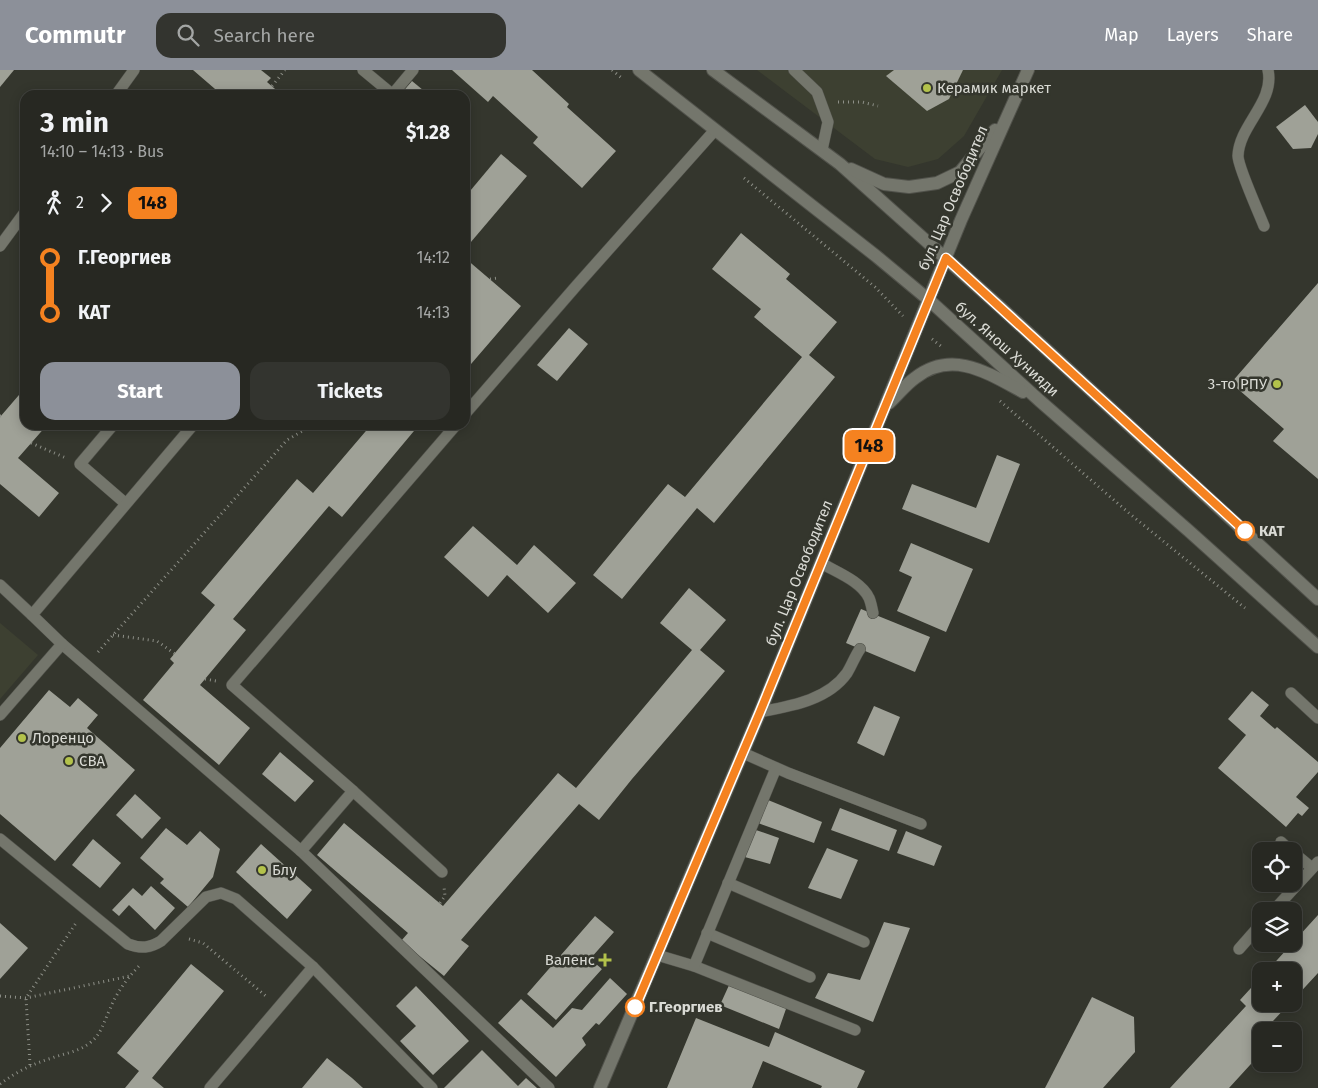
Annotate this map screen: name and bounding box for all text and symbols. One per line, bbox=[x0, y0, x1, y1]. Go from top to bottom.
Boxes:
search box bbox=[156, 13, 506, 58]
text: Commutr bbox=[25, 21, 126, 49]
icon: search bbox=[174, 21, 202, 49]
text: Search here bbox=[214, 24, 315, 47]
text: Map bbox=[1104, 24, 1139, 46]
text: Layers bbox=[1167, 24, 1219, 46]
text: Share bbox=[1247, 24, 1293, 46]
place label: Керамик маркет bbox=[937, 79, 1051, 97]
marker: Керамик маркет bbox=[921, 82, 933, 94]
text: 3 min bbox=[40, 106, 109, 139]
text: $1.28 bbox=[406, 121, 450, 144]
street label: бул. Цар Освободител bbox=[914, 123, 992, 273]
text: 14:10 – 14:13 · Bus bbox=[40, 142, 164, 161]
icon: walk bbox=[40, 189, 68, 217]
icon: forward bbox=[92, 189, 120, 217]
text: 148 bbox=[138, 192, 167, 214]
text: 2 bbox=[76, 193, 84, 212]
text: Г.Георгиев bbox=[78, 246, 171, 269]
text: 14:12 bbox=[417, 248, 450, 267]
street label: бул. Янош Хунияди bbox=[951, 298, 1063, 400]
text: КАТ bbox=[78, 301, 110, 324]
text: 14:13 bbox=[416, 303, 450, 322]
button: Start bbox=[40, 362, 240, 420]
button: Tickets bbox=[250, 362, 450, 420]
place label: 3-то РПУ bbox=[1208, 375, 1268, 393]
marker: 3-то РПУ bbox=[1271, 378, 1283, 390]
line badge: 148 bbox=[840, 430, 898, 462]
text: 148 bbox=[855, 435, 883, 457]
street label: бул. Цар Освободител bbox=[762, 498, 836, 648]
marker: КАТ bbox=[1235, 521, 1255, 541]
place label: КАТ bbox=[1259, 522, 1285, 540]
place label: Лоренцо bbox=[32, 729, 94, 747]
marker: Лоренцо bbox=[16, 732, 28, 744]
place label: CBA bbox=[79, 752, 105, 770]
marker: CBA bbox=[63, 755, 75, 767]
map controls bbox=[1252, 842, 1302, 1072]
button: locate bbox=[1252, 842, 1302, 892]
place label: Блу bbox=[272, 861, 297, 879]
marker: Блу bbox=[256, 864, 268, 876]
button: layers bbox=[1252, 902, 1302, 952]
place label: Валенс bbox=[545, 951, 595, 969]
marker: Валенс bbox=[599, 954, 611, 966]
button: + bbox=[1252, 962, 1302, 1012]
marker: Г.Георгиев bbox=[625, 997, 645, 1017]
place label: Г.Георгиев bbox=[649, 998, 723, 1016]
button: − bbox=[1252, 1022, 1302, 1072]

